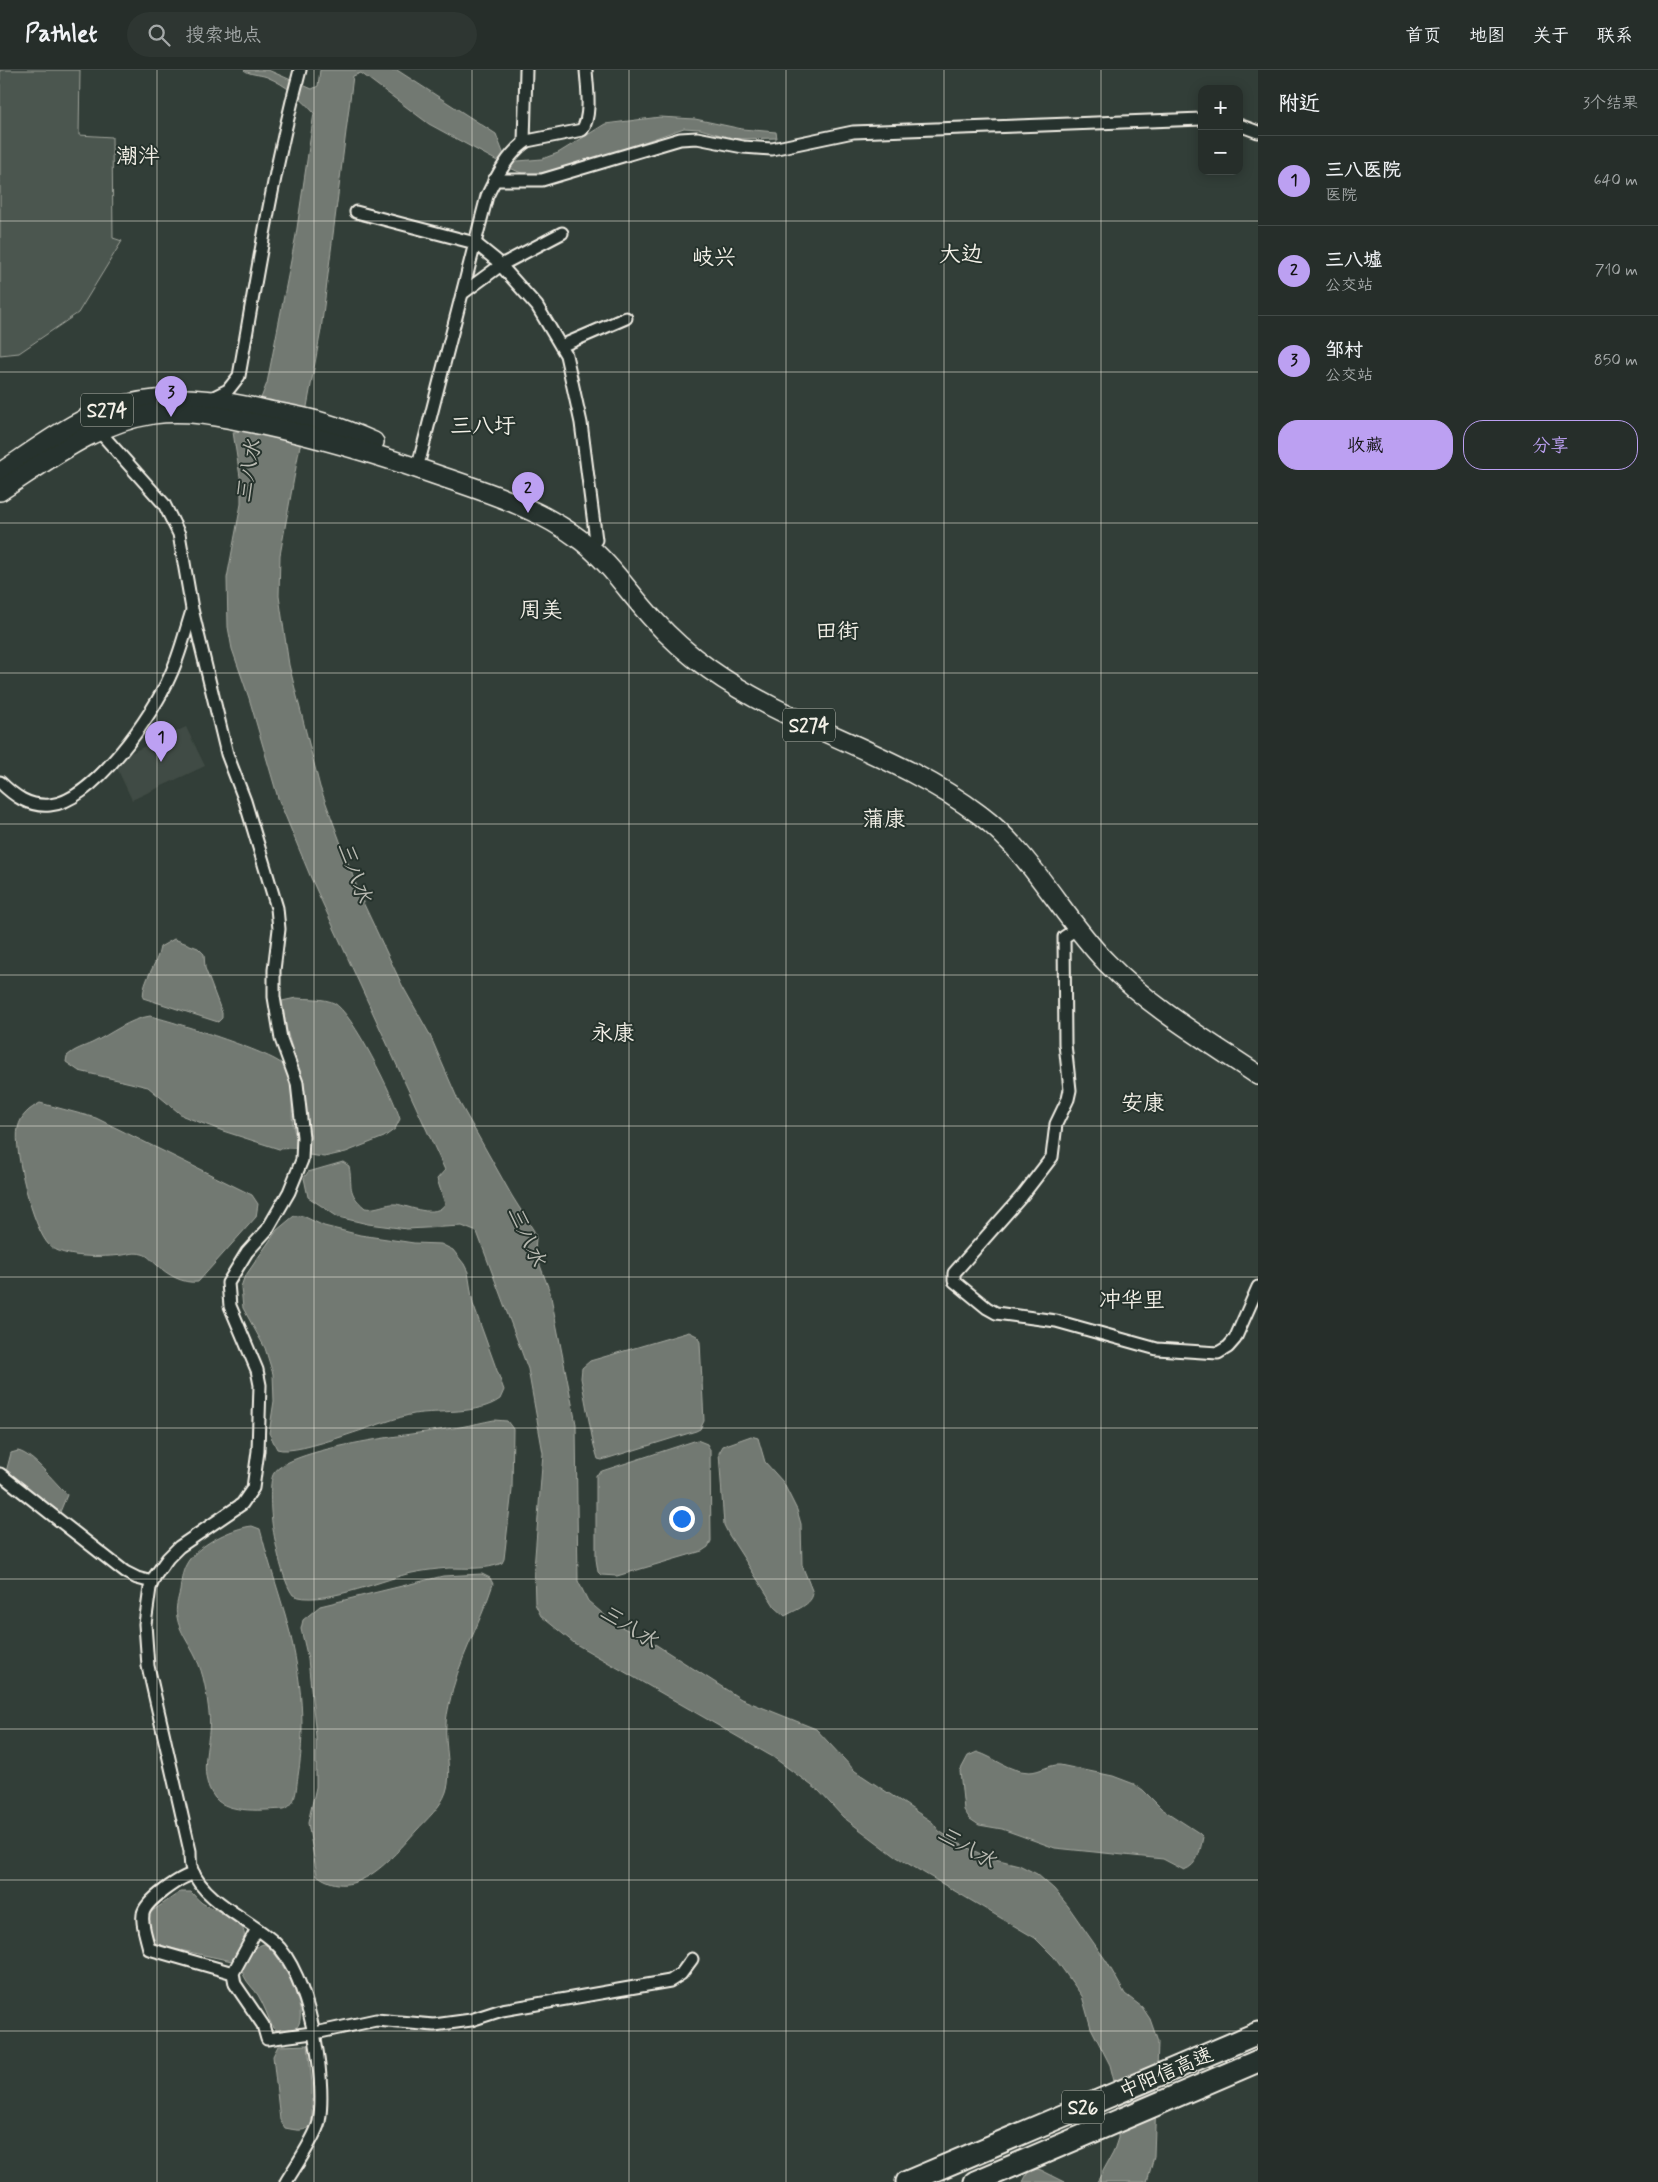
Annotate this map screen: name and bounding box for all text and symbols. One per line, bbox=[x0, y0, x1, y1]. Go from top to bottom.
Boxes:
search box bbox=[127, 12, 477, 57]
text: Pathlet bbox=[25, 19, 97, 50]
icon: search bbox=[145, 21, 173, 49]
text: 搜索地点 bbox=[185, 23, 261, 48]
text: 首页 bbox=[1405, 24, 1441, 48]
text: 地图 bbox=[1469, 24, 1505, 48]
text: 关于 bbox=[1533, 24, 1569, 48]
text: 联系 bbox=[1597, 24, 1633, 48]
map controls bbox=[1198, 85, 1243, 175]
button: + bbox=[1198, 85, 1243, 130]
text: 附近 bbox=[1278, 90, 1320, 118]
text: 3个结果 bbox=[1583, 93, 1638, 114]
button: − bbox=[1198, 130, 1243, 175]
district label: 潮泮 bbox=[116, 143, 160, 171]
text: 三八医院 bbox=[1325, 158, 1401, 183]
text: 1 bbox=[1290, 170, 1298, 191]
text: 640 m bbox=[1593, 170, 1638, 191]
text: 医院 bbox=[1325, 185, 1357, 206]
district label: 大边 bbox=[939, 241, 983, 269]
district label: 岐兴 bbox=[692, 244, 736, 272]
text: 三八墟 bbox=[1325, 248, 1382, 273]
text: 2 bbox=[1290, 260, 1298, 281]
text: 710 m bbox=[1595, 260, 1638, 281]
text: 公交站 bbox=[1325, 275, 1373, 296]
text: 邹村 bbox=[1325, 338, 1363, 363]
text: 3 bbox=[1290, 350, 1298, 371]
text: 850 m bbox=[1594, 350, 1638, 371]
text: 公交站 bbox=[1325, 365, 1373, 386]
pin: 3 bbox=[155, 376, 187, 417]
road number: S274 bbox=[81, 394, 133, 426]
district label: 三八圩 bbox=[450, 413, 516, 441]
button: 收藏 bbox=[1278, 420, 1453, 470]
button: 分享 bbox=[1463, 420, 1638, 470]
water label: 三八水 bbox=[230, 437, 268, 505]
pin: 2 bbox=[512, 472, 544, 513]
district label: 周美 bbox=[519, 597, 563, 625]
district label: 田街 bbox=[815, 618, 859, 646]
road number: S274 bbox=[783, 708, 835, 742]
pin: 1 bbox=[145, 721, 177, 762]
district label: 蒲康 bbox=[862, 806, 906, 834]
water label: 三八水 bbox=[330, 838, 378, 908]
district label: 永康 bbox=[591, 1020, 635, 1048]
district label: 安康 bbox=[1121, 1090, 1165, 1118]
water label: 三八水 bbox=[500, 1202, 552, 1272]
district label: 冲华里 bbox=[1099, 1287, 1165, 1315]
your location bbox=[669, 1506, 695, 1532]
water label: 三八水 bbox=[594, 1598, 663, 1656]
water label: 三八水 bbox=[932, 1820, 1002, 1876]
street label: 中阳信高速 bbox=[1115, 2041, 1218, 2105]
road number: S26 bbox=[1062, 2090, 1104, 2124]

